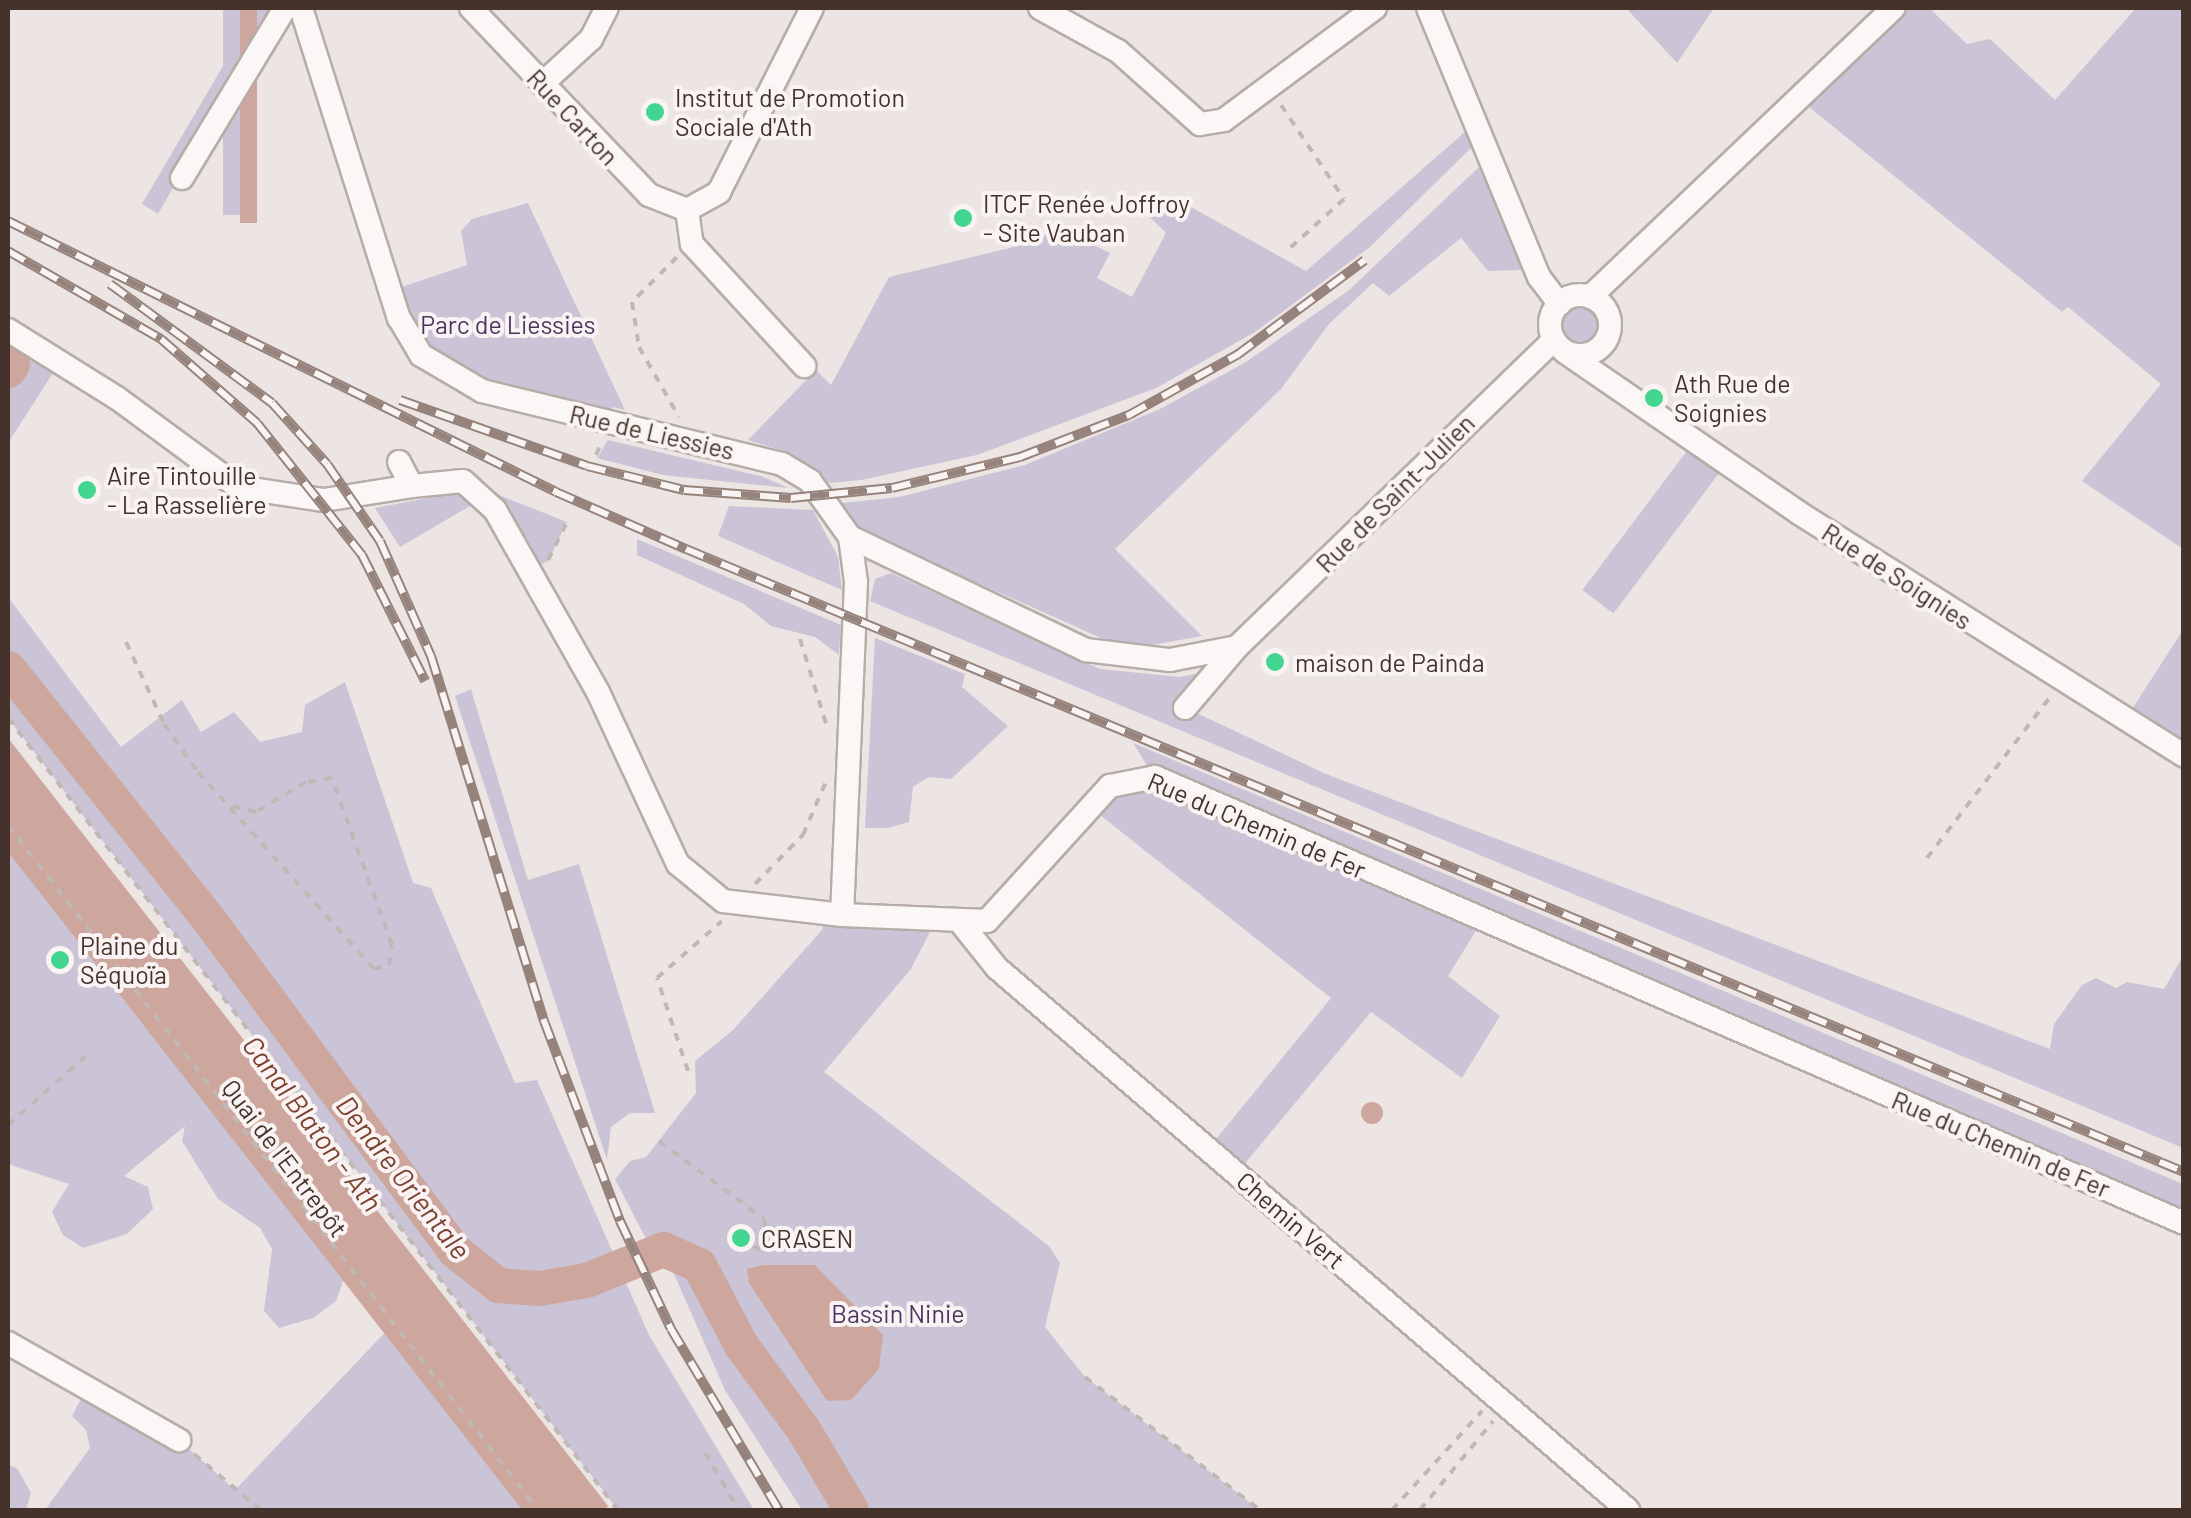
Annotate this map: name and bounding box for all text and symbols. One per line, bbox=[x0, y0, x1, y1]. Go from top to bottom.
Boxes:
street label: Rue Carton bbox=[521, 63, 625, 171]
place label: Institut de Promotion Sociale d'Ath bbox=[675, 83, 905, 142]
marker: Institut de Promotion Sociale d'Ath bbox=[644, 101, 666, 123]
place label: ITCF Renée Joffroy - Site Vauban bbox=[983, 189, 1190, 248]
marker: ITCF Renée Joffroy - Site Vauban bbox=[952, 207, 974, 229]
park label: Parc de Liessies bbox=[420, 309, 596, 339]
place label: Ath Rue de Soignies bbox=[1674, 369, 1790, 428]
marker: Ath Rue de Soignies bbox=[1643, 387, 1665, 409]
street label: Rue de Liessies bbox=[567, 399, 737, 465]
street label: Rue de Saint-Julien bbox=[1310, 408, 1480, 578]
place label: Aire Tintouille - La Rasselière bbox=[107, 461, 267, 520]
marker: Aire Tintouille - La Rasselière bbox=[76, 479, 98, 501]
street label: Rue de Soignies bbox=[1817, 517, 1977, 635]
place label: maison de Painda bbox=[1295, 647, 1485, 677]
marker: maison de Painda bbox=[1264, 651, 1286, 673]
street label: Rue du Chemin de Fer bbox=[1143, 765, 1371, 885]
place label: Plaine du Séquoïa bbox=[80, 931, 178, 990]
marker: Plaine du Séquoïa bbox=[49, 949, 71, 971]
water label: Canal Blaton - Ath bbox=[236, 1028, 390, 1218]
street label: Quai de l'Entrepôt bbox=[216, 1074, 354, 1242]
street label: Rue du Chemin de Fer bbox=[1887, 1084, 2115, 1204]
water label: Dendre Orientale bbox=[330, 1089, 478, 1265]
street label: Chemin Vert bbox=[1231, 1165, 1351, 1275]
place label: CRASEN bbox=[761, 1223, 853, 1253]
marker: CRASEN bbox=[730, 1227, 752, 1249]
park label: Bassin Ninie bbox=[831, 1298, 965, 1328]

